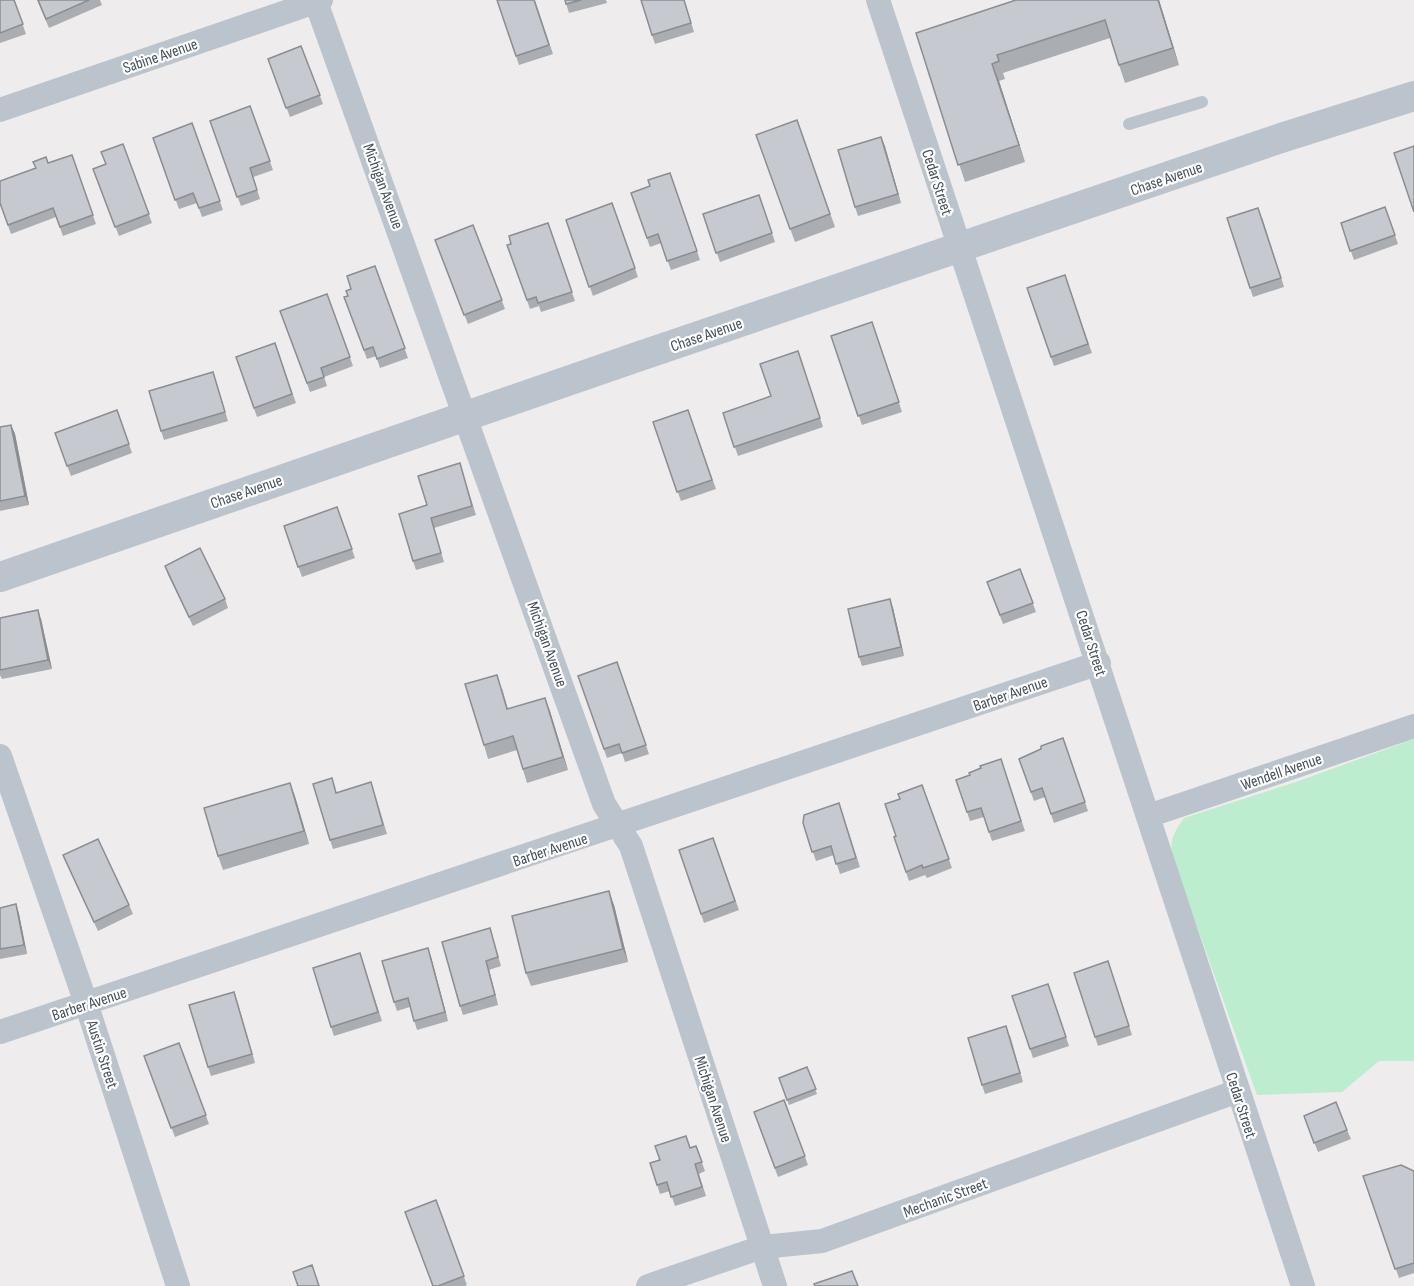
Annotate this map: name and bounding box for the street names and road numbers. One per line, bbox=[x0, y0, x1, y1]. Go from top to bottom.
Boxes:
street label: Sabine Avenue bbox=[121, 35, 200, 78]
street label: Michigan Avenue bbox=[358, 141, 407, 232]
street label: Cedar Street bbox=[917, 147, 956, 218]
street label: Chase Avenue bbox=[1128, 158, 1205, 201]
street label: Chase Avenue bbox=[668, 314, 745, 357]
street label: Chase Avenue bbox=[208, 471, 285, 514]
street label: Michigan Avenue bbox=[522, 599, 571, 690]
street label: Cedar Street bbox=[1071, 608, 1110, 679]
street label: Barber Avenue bbox=[971, 673, 1050, 716]
street label: Wendell Avenue bbox=[1239, 750, 1324, 795]
street label: Barber Avenue bbox=[511, 829, 590, 871]
street label: Barber Avenue bbox=[50, 983, 129, 1025]
street label: Austin Street bbox=[81, 1017, 122, 1091]
street label: Michigan Avenue bbox=[690, 1054, 735, 1145]
street label: Cedar Street bbox=[1221, 1070, 1260, 1141]
street label: Mechanic Street bbox=[901, 1174, 990, 1222]

